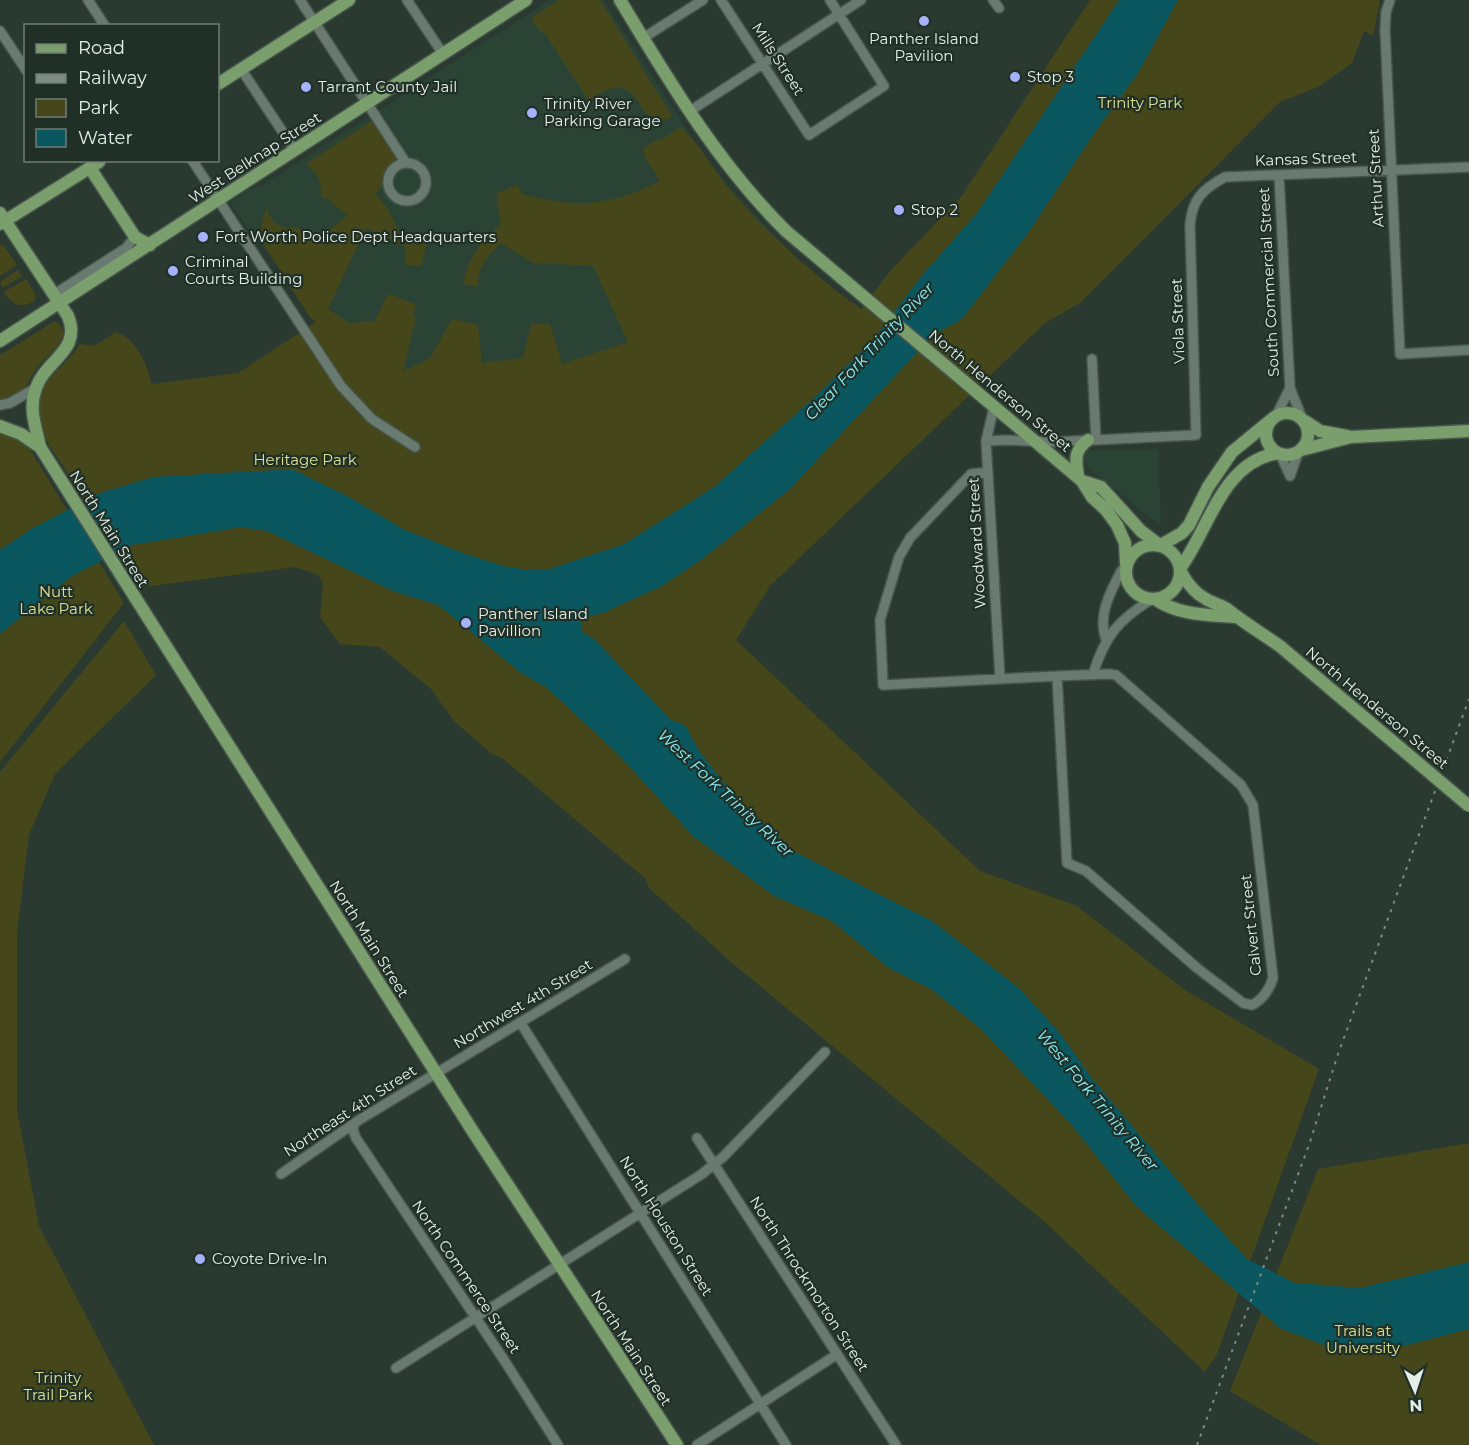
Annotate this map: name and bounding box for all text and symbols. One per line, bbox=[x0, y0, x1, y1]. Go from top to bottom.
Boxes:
marker: Panther Island Pavilion bbox=[917, 14, 931, 28]
street label: Mills Street bbox=[748, 19, 809, 99]
legend bbox=[24, 24, 219, 162]
place label: Panther Island Pavilion bbox=[869, 29, 979, 65]
text: Road bbox=[78, 37, 125, 59]
text: Railway bbox=[78, 67, 147, 89]
place label: Stop 3 bbox=[1027, 67, 1074, 86]
marker: Stop 3 bbox=[1008, 70, 1022, 84]
place label: Tarrant County Jail bbox=[318, 77, 457, 96]
marker: Tarrant County Jail bbox=[299, 80, 313, 94]
park label: Trinity Park bbox=[1098, 93, 1182, 112]
place label: Trinity River Parking Garage bbox=[544, 94, 661, 130]
text: Park bbox=[78, 97, 119, 119]
marker: Trinity River Parking Garage bbox=[525, 106, 539, 120]
street label: West Belknap Street bbox=[185, 108, 324, 207]
text: Water bbox=[78, 127, 133, 149]
street label: Arthur Street bbox=[1363, 128, 1388, 228]
street label: Kansas Street bbox=[1255, 147, 1357, 170]
street label: South Commercial Street bbox=[1254, 187, 1283, 377]
place label: Stop 2 bbox=[911, 200, 958, 219]
marker: Stop 2 bbox=[892, 203, 906, 217]
place label: Fort Worth Police Dept Headquarters bbox=[215, 227, 496, 246]
marker: Fort Worth Police Dept Headquarters bbox=[196, 230, 210, 244]
place label: Criminal Courts Building bbox=[185, 252, 302, 288]
marker: Criminal Courts Building bbox=[166, 264, 180, 278]
water label: Clear Fork Trinity River bbox=[801, 278, 938, 424]
street label: Viola Street bbox=[1167, 278, 1188, 364]
street label: North Henderson Street bbox=[925, 325, 1076, 456]
park label: Heritage Park bbox=[253, 450, 357, 469]
street label: North Main Street bbox=[66, 467, 153, 591]
street label: Woodward Street bbox=[964, 477, 989, 609]
park label: Nutt Lake Park bbox=[19, 582, 93, 618]
place label: Panther Island Pavillion bbox=[478, 604, 588, 640]
marker: Panther Island Pavillion bbox=[459, 616, 473, 630]
street label: North Henderson Street bbox=[1302, 642, 1453, 773]
water label: West Fork Trinity River bbox=[654, 726, 798, 862]
street label: Calvert Street bbox=[1236, 873, 1265, 977]
street label: North Main Street bbox=[326, 877, 413, 1001]
street label: Northwest 4th Street bbox=[450, 955, 596, 1053]
water label: West Fork Trinity River bbox=[1033, 1026, 1163, 1175]
street label: Northeast 4th Street bbox=[280, 1061, 420, 1161]
street label: North Houston Street bbox=[616, 1152, 717, 1299]
street label: North Throckmorton Street bbox=[746, 1192, 873, 1375]
street label: North Commerce Street bbox=[408, 1196, 525, 1357]
place label: Coyote Drive-In bbox=[212, 1249, 327, 1268]
marker: Coyote Drive-In bbox=[193, 1252, 207, 1266]
street label: North Main Street bbox=[587, 1286, 676, 1409]
park label: Trails at University bbox=[1326, 1321, 1401, 1357]
north arrow bbox=[1385, 1361, 1445, 1421]
park label: Trinity Trail Park bbox=[24, 1368, 92, 1404]
text: N bbox=[1409, 1396, 1423, 1415]

